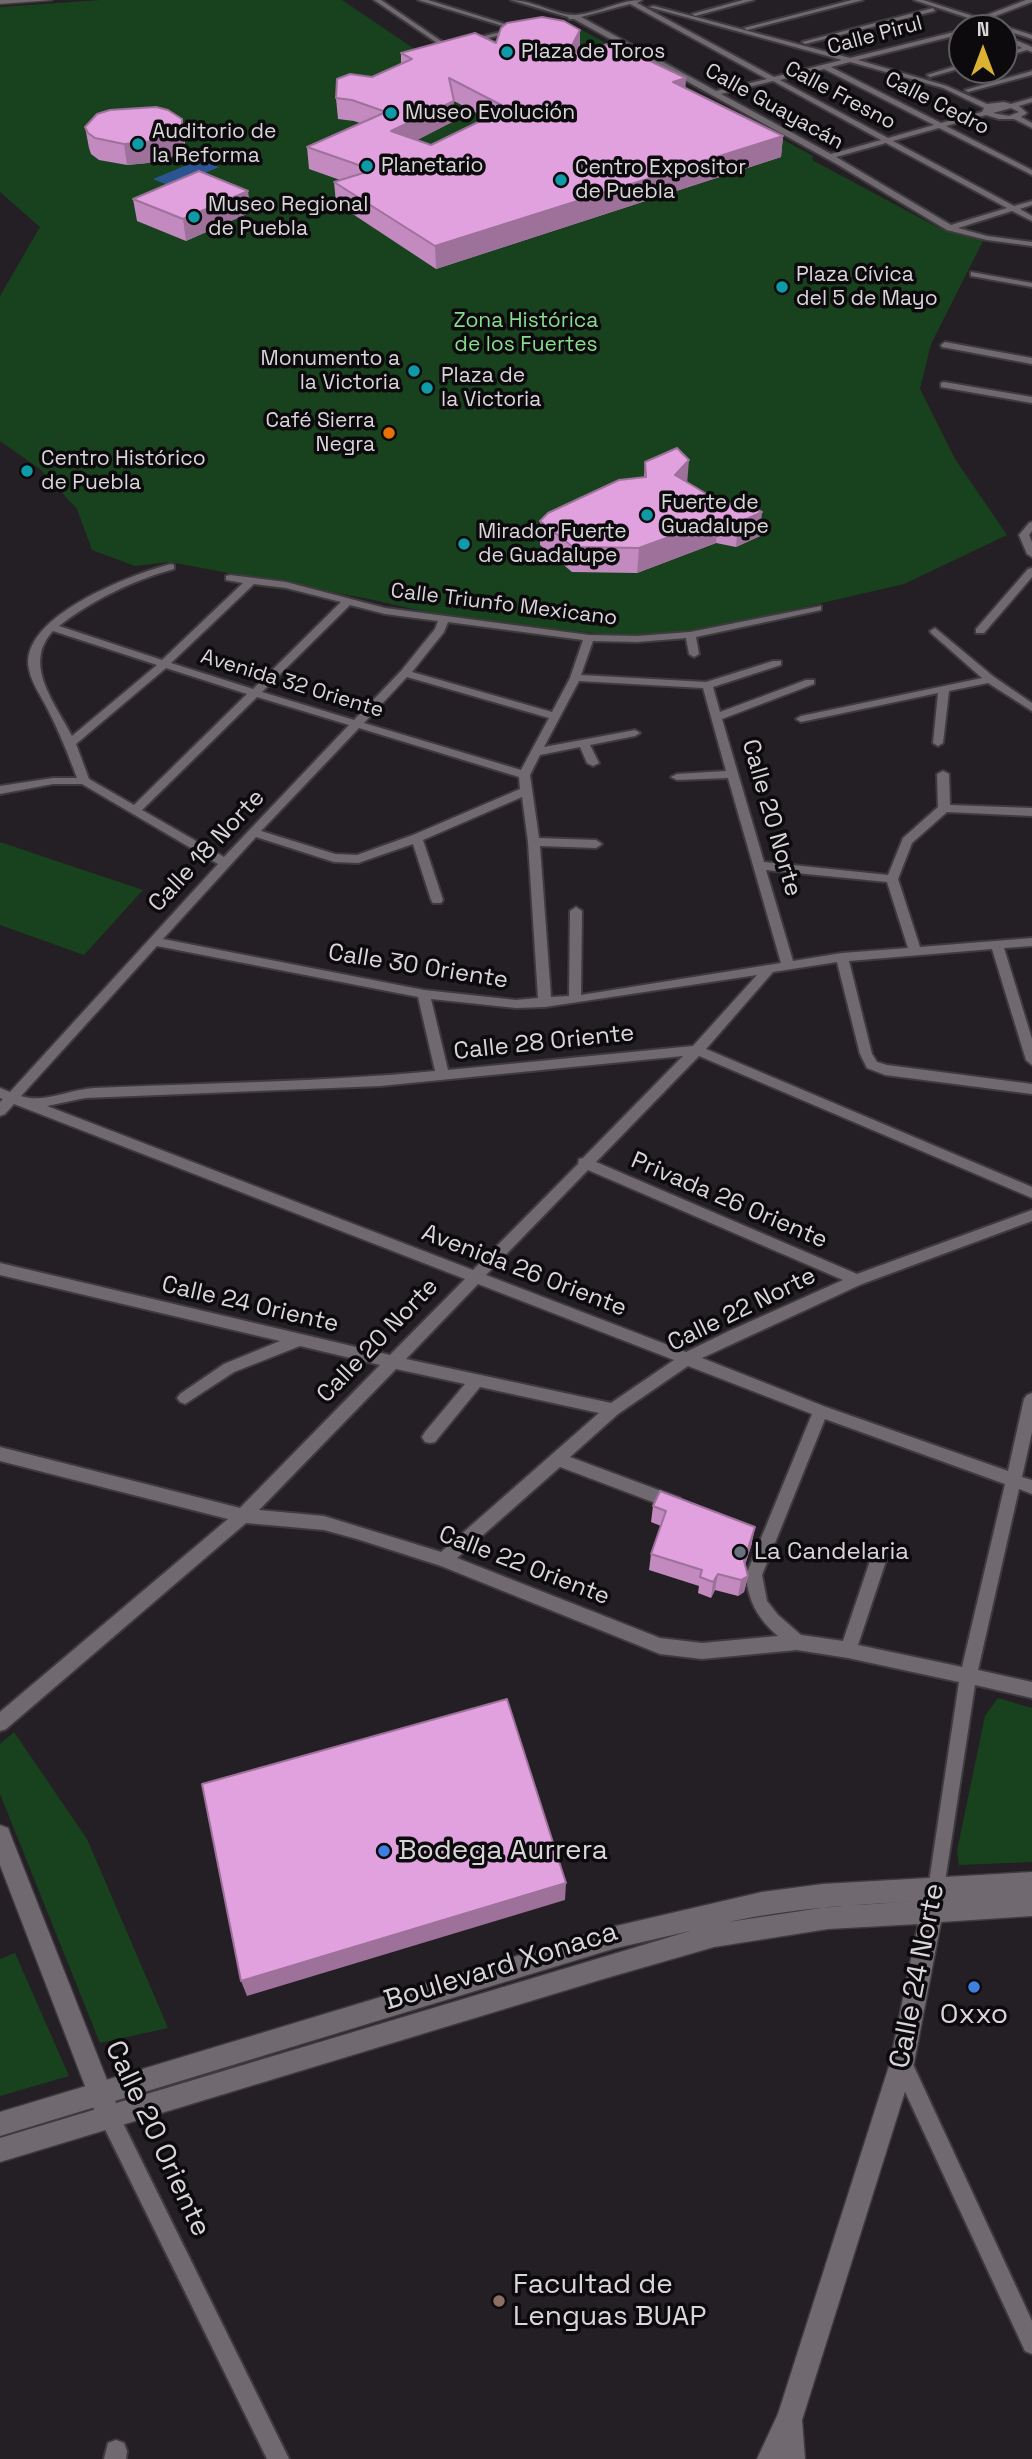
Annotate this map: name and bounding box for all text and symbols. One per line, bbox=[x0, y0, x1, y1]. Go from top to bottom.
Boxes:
street label: Calle Pirul bbox=[825, 11, 925, 61]
north arrow bbox=[948, 14, 1018, 84]
text: N bbox=[977, 17, 989, 42]
place label: Plaza de Toros bbox=[521, 39, 665, 65]
marker: Plaza de Toros bbox=[499, 44, 515, 60]
street label: Calle Fresno bbox=[780, 56, 900, 136]
street label: Calle Guayacán bbox=[700, 59, 848, 155]
street label: Calle Cedro bbox=[881, 67, 993, 141]
place label: Museo Evolución bbox=[405, 100, 575, 126]
marker: Museo Evolución bbox=[383, 105, 399, 121]
place label: Auditorio de la Reforma bbox=[152, 119, 276, 169]
marker: Auditorio de la Reforma bbox=[130, 136, 146, 152]
place label: Planetario bbox=[381, 153, 483, 179]
place label: Centro Expositor de Puebla bbox=[575, 155, 746, 205]
marker: Planetario bbox=[359, 158, 375, 174]
marker: Centro Expositor de Puebla bbox=[553, 172, 569, 188]
place label: Museo Regional de Puebla bbox=[208, 192, 368, 242]
marker: Museo Regional de Puebla bbox=[186, 209, 202, 225]
place label: Plaza Cívica del 5 de Mayo bbox=[796, 262, 938, 312]
marker: Plaza Cívica del 5 de Mayo bbox=[774, 279, 790, 295]
park label: Zona Histórica de los Fuertes bbox=[454, 308, 598, 358]
place label: Monumento a la Victoria bbox=[260, 346, 400, 396]
marker: Monumento a la Victoria bbox=[406, 363, 422, 379]
place label: Plaza de la Victoria bbox=[441, 363, 541, 413]
marker: Plaza de la Victoria bbox=[419, 380, 435, 396]
place label: Café Sierra Negra bbox=[265, 408, 375, 458]
marker: Café Sierra Negra bbox=[381, 425, 397, 441]
place label: Centro Histórico de Puebla bbox=[41, 446, 206, 496]
marker: Centro Histórico de Puebla bbox=[19, 463, 35, 479]
place label: Fuerte de Guadalupe bbox=[661, 490, 769, 540]
marker: Fuerte de Guadalupe bbox=[639, 507, 655, 523]
place label: Mirador Fuerte de Guadalupe bbox=[478, 519, 627, 569]
marker: Mirador Fuerte de Guadalupe bbox=[456, 536, 472, 552]
street label: Calle Triunfo Mexicano bbox=[389, 579, 619, 631]
street label: Avenida 32 Oriente bbox=[198, 644, 386, 724]
street label: Calle 20 Norte bbox=[735, 736, 807, 900]
street label: Calle 18 Norte bbox=[143, 784, 271, 918]
street label: Calle 30 Oriente bbox=[326, 939, 510, 995]
street label: Calle 28 Oriente bbox=[452, 1019, 636, 1067]
street label: Privada 26 Oriente bbox=[626, 1147, 832, 1255]
street label: Avenida 26 Oriente bbox=[418, 1219, 630, 1323]
street label: Calle 22 Norte bbox=[663, 1262, 821, 1358]
street label: Calle 24 Oriente bbox=[159, 1271, 341, 1339]
street label: Calle 20 Norte bbox=[311, 1273, 445, 1409]
street label: Calle 22 Oriente bbox=[434, 1520, 614, 1612]
place label: La Candelaria bbox=[754, 1538, 909, 1566]
marker: La Candelaria bbox=[732, 1544, 748, 1560]
place label: Bodega Aurrera bbox=[398, 1834, 608, 1868]
marker: Bodega Aurrera bbox=[376, 1843, 392, 1859]
street label: Calle 24 Norte bbox=[884, 1881, 952, 2071]
street label: Boulevard Xonaca bbox=[380, 1916, 622, 2018]
marker: Oxxo bbox=[966, 1979, 982, 1995]
place label: Oxxo bbox=[940, 1998, 1008, 2032]
street label: Calle 20 Oriente bbox=[97, 2036, 217, 2242]
place label: Facultad de Lenguas BUAP bbox=[513, 2268, 706, 2334]
marker: Facultad de Lenguas BUAP bbox=[491, 2293, 507, 2309]

